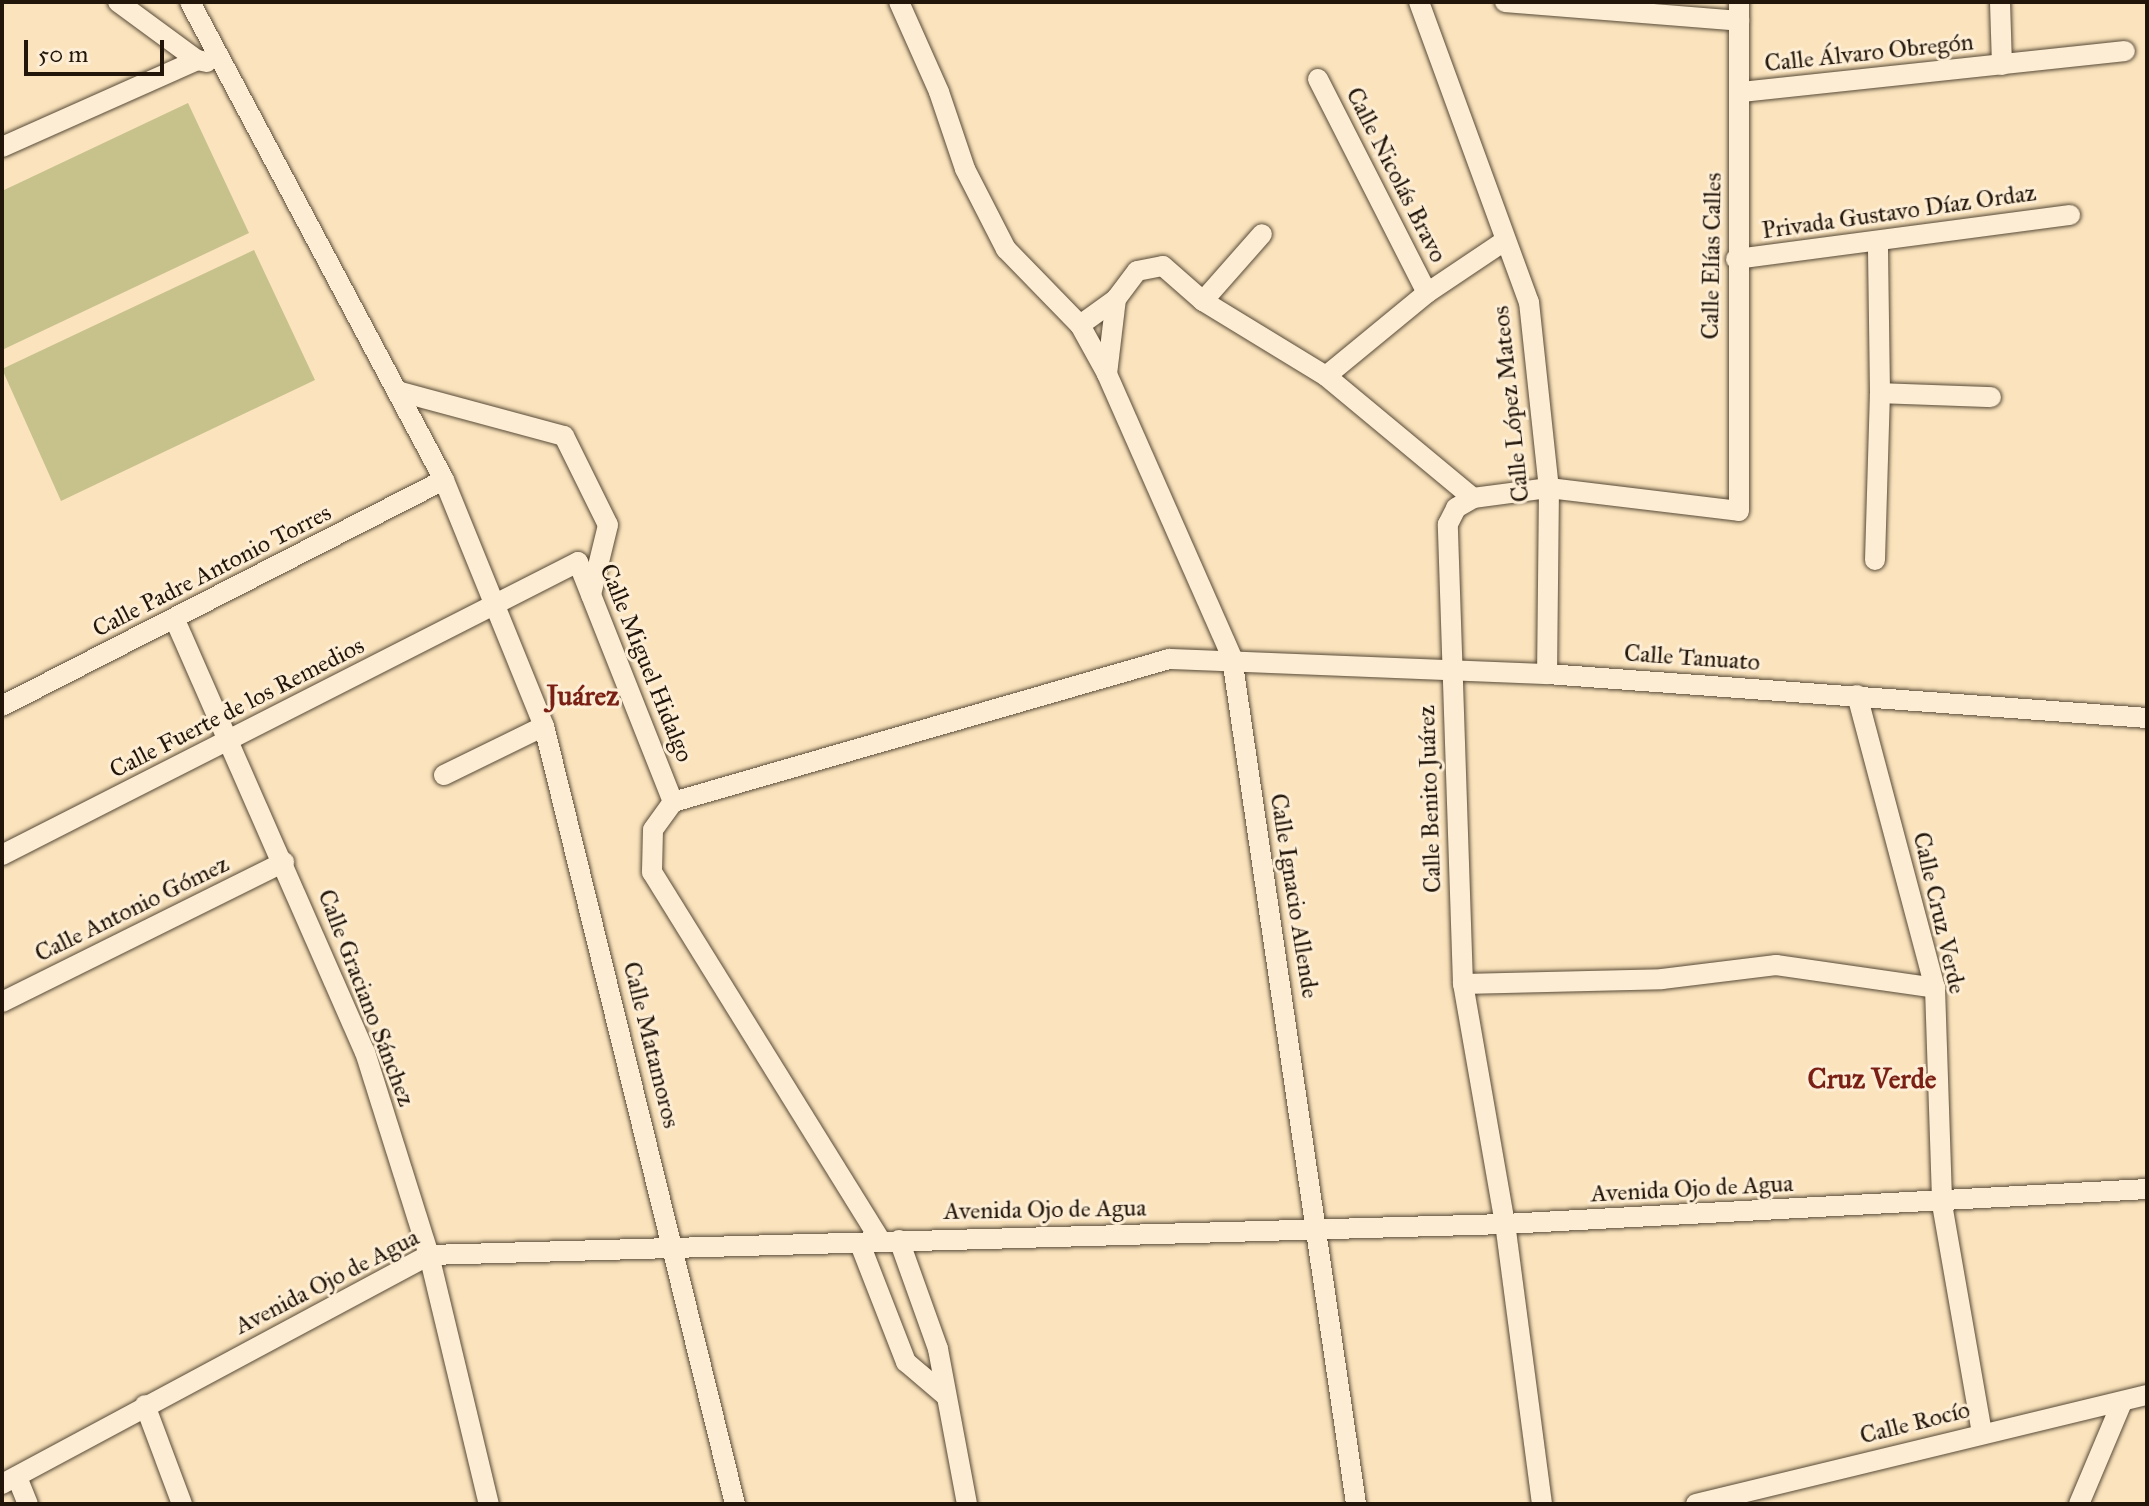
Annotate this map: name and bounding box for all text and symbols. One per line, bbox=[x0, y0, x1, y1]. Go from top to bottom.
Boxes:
scale bar bbox=[28, 24, 168, 74]
street label: Calle Álvaro Obregón bbox=[1763, 28, 1975, 78]
text: 50 m bbox=[38, 39, 88, 69]
street label: Calle Nicolás Bravo bbox=[1339, 83, 1453, 267]
street label: Calle Elías Calles bbox=[1696, 172, 1728, 340]
street label: Privada Gustavo Díaz Ordaz bbox=[1760, 178, 2038, 246]
street label: Calle López Mateos bbox=[1486, 304, 1536, 504]
street label: Calle Padre Antonio Torres bbox=[88, 498, 336, 644]
street label: Calle Miguel Hidalgo bbox=[593, 560, 699, 766]
street label: Calle Fuerte de los Remedios bbox=[105, 631, 369, 785]
street label: Calle Tanuato bbox=[1623, 639, 1761, 677]
district label: Juárez bbox=[547, 679, 619, 713]
street label: Calle Benito Juárez bbox=[1412, 705, 1448, 893]
street label: Calle Ignacio Allende bbox=[1264, 791, 1324, 1001]
street label: Calle Cruz Verde bbox=[1906, 829, 1972, 997]
street label: Calle Antonio Gómez bbox=[30, 850, 234, 968]
street label: Calle Graciano Sánchez bbox=[311, 886, 421, 1110]
street label: Calle Matamoros bbox=[616, 959, 686, 1131]
district label: Cruz Verde bbox=[1808, 1062, 1936, 1096]
street label: Avenida Ojo de Agua bbox=[1590, 1169, 1794, 1209]
street label: Avenida Ojo de Agua bbox=[943, 1194, 1147, 1226]
street label: Avenida Ojo de Agua bbox=[230, 1223, 424, 1341]
street label: Calle Rocío bbox=[1857, 1395, 1973, 1451]

